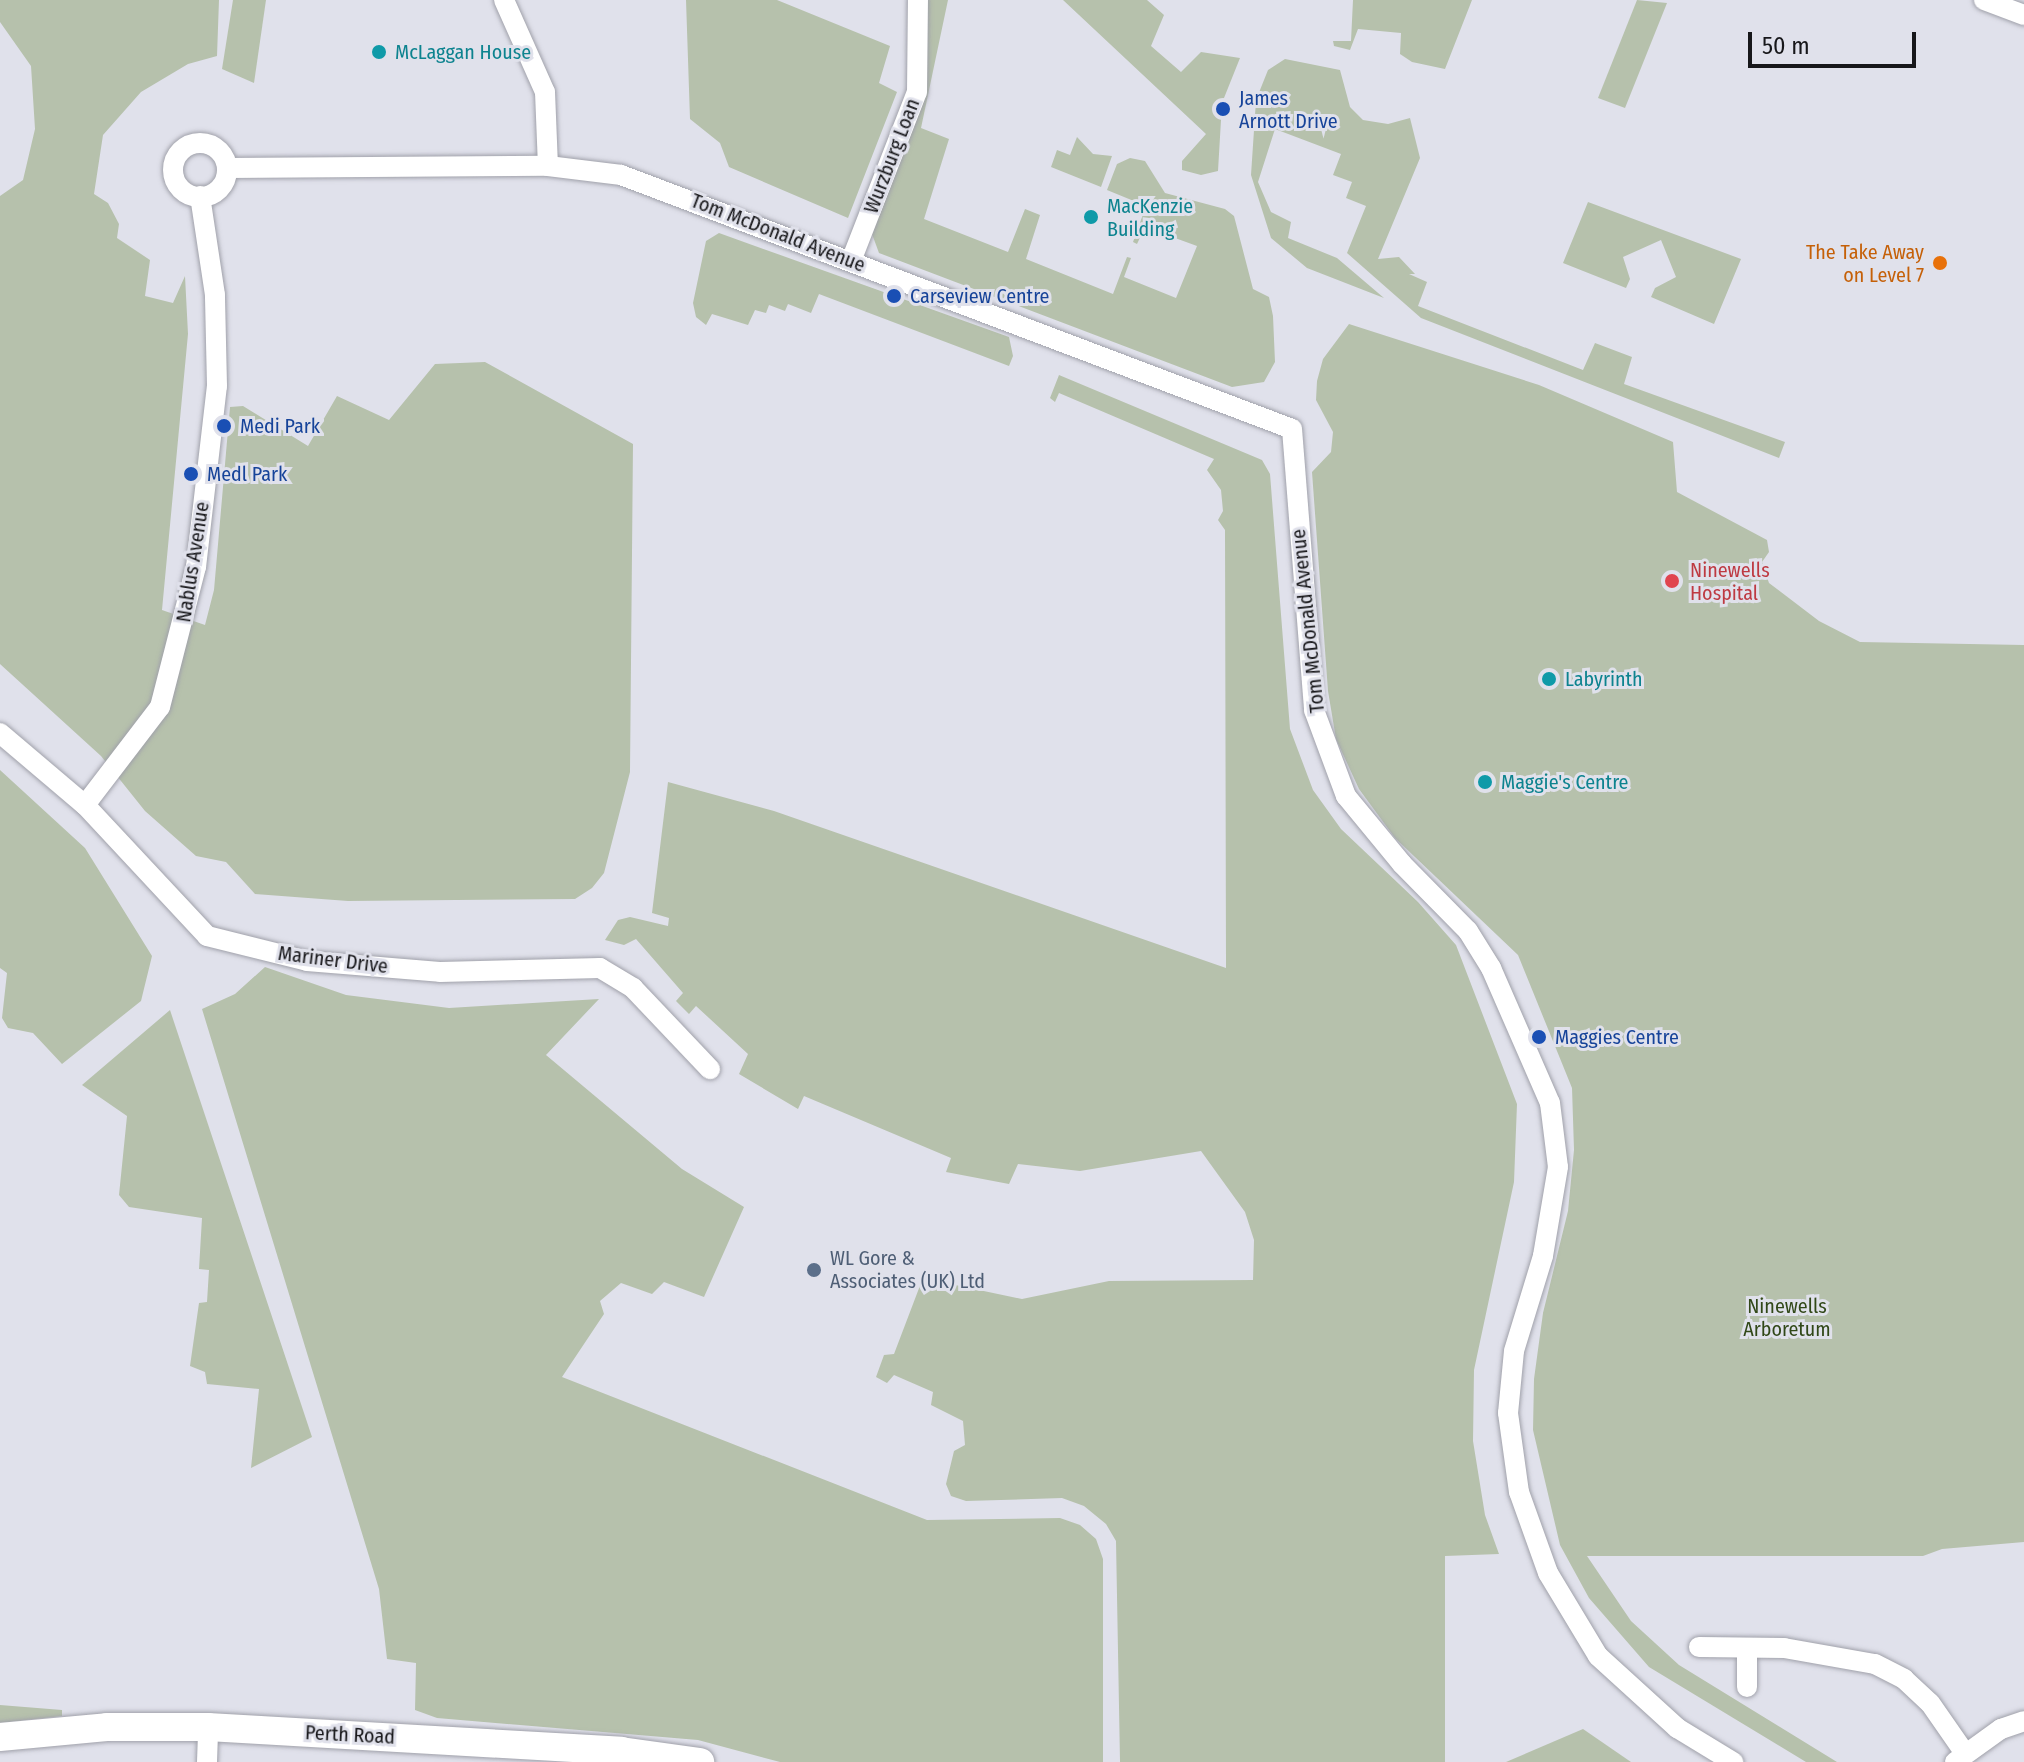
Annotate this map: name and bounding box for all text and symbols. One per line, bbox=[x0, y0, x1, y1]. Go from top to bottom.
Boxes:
scale bar bbox=[1752, 16, 1920, 66]
text: 50 m bbox=[1762, 32, 1810, 60]
place label: McLaggan House bbox=[395, 40, 531, 64]
marker: McLaggan House bbox=[370, 43, 388, 61]
place label: James Arnott Drive bbox=[1239, 86, 1338, 133]
street label: Wurzburg Loan bbox=[859, 95, 925, 217]
marker: James Arnott Drive bbox=[1214, 100, 1232, 118]
street label: Tom McDonald Avenue bbox=[688, 189, 868, 277]
place label: MacKenzie Building bbox=[1107, 194, 1193, 241]
marker: MacKenzie Building bbox=[1082, 208, 1100, 226]
place label: The Take Away on Level 7 bbox=[1806, 240, 1924, 287]
marker: The Take Away on Level 7 bbox=[1931, 254, 1949, 272]
place label: Carseview Centre bbox=[910, 284, 1049, 308]
marker: Carseview Centre bbox=[885, 287, 903, 305]
place label: Medi Park bbox=[240, 414, 320, 438]
marker: Medi Park bbox=[215, 417, 233, 435]
place label: Medl Park bbox=[207, 462, 287, 486]
marker: Medl Park bbox=[182, 465, 200, 483]
street label: Nablus Avenue bbox=[172, 500, 214, 624]
street label: Tom McDonald Avenue bbox=[1286, 528, 1330, 714]
place label: Ninewells Hospital bbox=[1690, 558, 1770, 605]
marker: Ninewells Hospital bbox=[1661, 570, 1683, 592]
place label: Labyrinth bbox=[1565, 667, 1643, 691]
marker: Labyrinth bbox=[1540, 670, 1558, 688]
place label: Maggie's Centre bbox=[1501, 770, 1628, 794]
marker: Maggie's Centre bbox=[1476, 773, 1494, 791]
street label: Mariner Drive bbox=[277, 941, 389, 979]
place label: Maggies Centre bbox=[1555, 1025, 1679, 1049]
marker: Maggies Centre bbox=[1530, 1028, 1548, 1046]
place label: WL Gore & Associates (UK) Ltd bbox=[830, 1246, 985, 1293]
marker: WL Gore & Associates (UK) Ltd bbox=[805, 1261, 823, 1279]
park label: Ninewells Arboretum bbox=[1743, 1295, 1831, 1342]
street label: Perth Road bbox=[304, 1721, 396, 1749]

